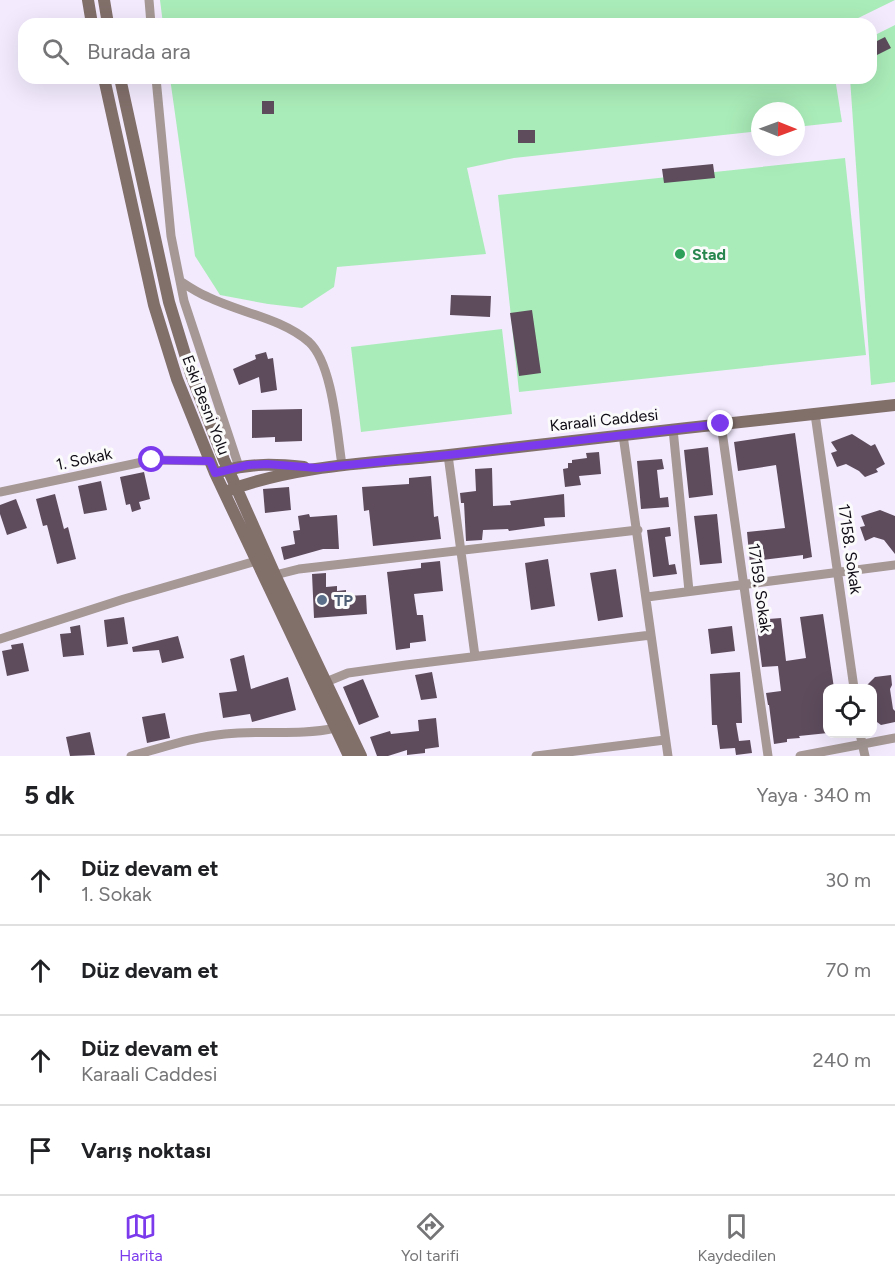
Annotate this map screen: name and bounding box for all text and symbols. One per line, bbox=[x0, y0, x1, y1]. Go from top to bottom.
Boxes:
search box bbox=[18, 18, 877, 84]
icon: search bbox=[39, 35, 72, 68]
text: Burada ara bbox=[87, 38, 191, 65]
north arrow bbox=[751, 102, 805, 156]
place label: Stad bbox=[692, 245, 726, 264]
marker: Stad bbox=[673, 247, 687, 261]
street label: Eski Besni Yolu bbox=[178, 352, 234, 458]
street label: Karaali Caddesi bbox=[549, 405, 659, 435]
route end bbox=[707, 410, 733, 436]
street label: 1. Sokak bbox=[54, 444, 114, 474]
route start bbox=[138, 446, 164, 472]
street label: 17158. Sokak bbox=[834, 503, 866, 595]
street label: 17159. Sokak bbox=[744, 542, 776, 634]
place label: TP bbox=[334, 591, 353, 610]
marker: TP bbox=[315, 593, 329, 607]
map controls bbox=[823, 684, 877, 738]
button: locate bbox=[823, 684, 877, 738]
text: 5 dk bbox=[24, 779, 75, 811]
text: Yaya · 340 m bbox=[757, 783, 871, 807]
text: Düz devam et bbox=[81, 855, 218, 882]
icon: ahead bbox=[24, 864, 57, 897]
text: 30 m bbox=[825, 868, 871, 892]
text: 1. Sokak bbox=[81, 882, 152, 906]
icon: ahead bbox=[24, 954, 57, 987]
text: Düz devam et bbox=[81, 957, 218, 984]
text: 70 m bbox=[825, 958, 871, 982]
text: Düz devam et bbox=[81, 1035, 218, 1062]
icon: ahead bbox=[24, 1044, 57, 1077]
text: 240 m bbox=[813, 1048, 871, 1072]
text: Karaali Caddesi bbox=[81, 1062, 217, 1086]
icon: arrive bbox=[24, 1134, 57, 1167]
text: Varış noktası bbox=[81, 1137, 211, 1164]
tab: Harita bbox=[119, 1210, 163, 1265]
tab: Yol tarifi bbox=[401, 1210, 459, 1265]
tab: Kaydedilen bbox=[698, 1210, 776, 1265]

